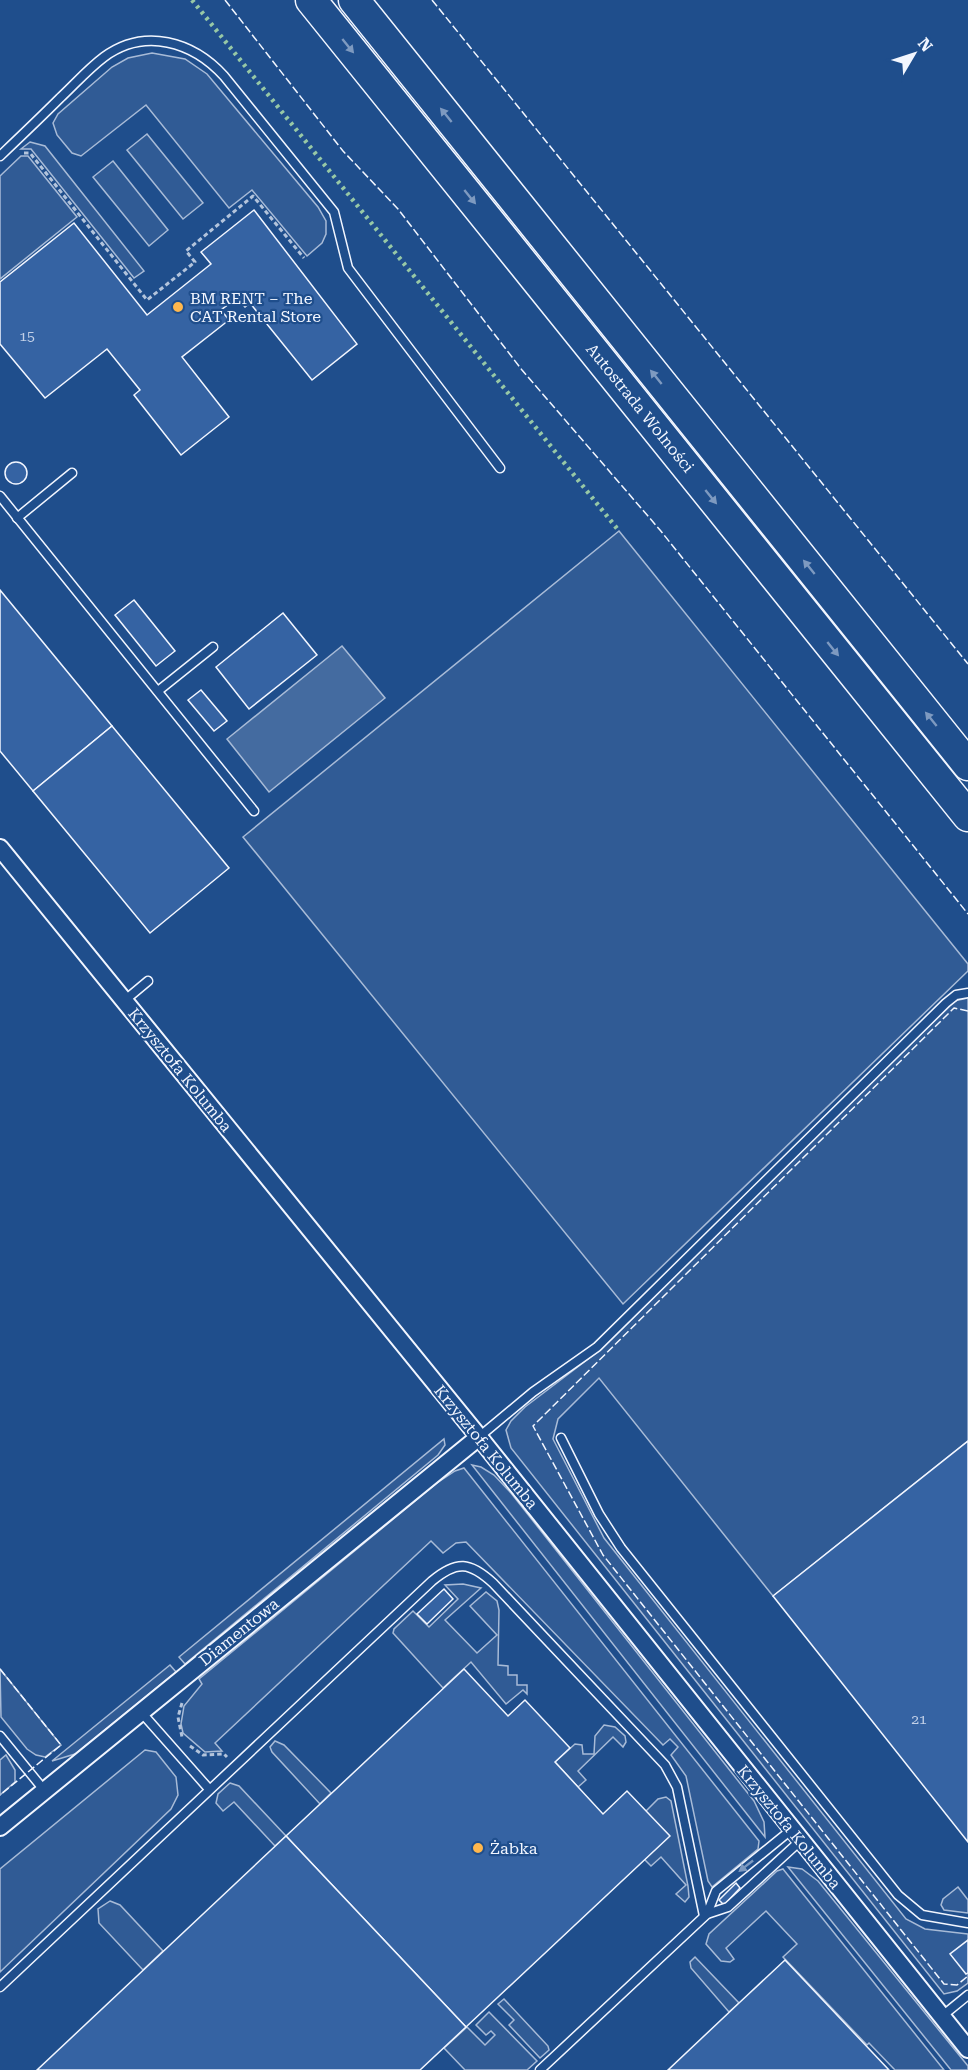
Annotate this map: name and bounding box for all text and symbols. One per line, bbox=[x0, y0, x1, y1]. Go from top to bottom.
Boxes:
north arrow bbox=[884, 24, 944, 84]
text: N bbox=[914, 34, 937, 56]
one-way arrow bbox=[341, 38, 354, 53]
one-way arrow bbox=[440, 107, 452, 122]
one-way arrow bbox=[464, 190, 476, 205]
place label: BM RENT – The CAT Rental Store bbox=[190, 289, 321, 326]
marker: BM RENT – The CAT Rental Store bbox=[171, 300, 185, 314]
house number: 15 bbox=[19, 328, 35, 344]
street label: Autostrada Wolności bbox=[582, 340, 698, 476]
one-way arrow bbox=[651, 369, 663, 384]
one-way arrow bbox=[705, 489, 717, 504]
one-way arrow bbox=[803, 559, 816, 575]
one-way arrow bbox=[827, 641, 839, 656]
one-way arrow bbox=[925, 711, 938, 727]
street label: Krzysztofa Kolumba bbox=[124, 1004, 236, 1136]
street label: Krzysztofa Kolumba bbox=[430, 1381, 542, 1513]
street label: Diamentowa bbox=[195, 1594, 283, 1670]
house number: 21 bbox=[911, 1711, 927, 1727]
street label: Krzysztofa Kolumba bbox=[733, 1761, 845, 1893]
place label: Żabka bbox=[490, 1839, 538, 1858]
marker: Żabka bbox=[471, 1841, 485, 1855]
one-way arrow bbox=[738, 1860, 754, 1873]

